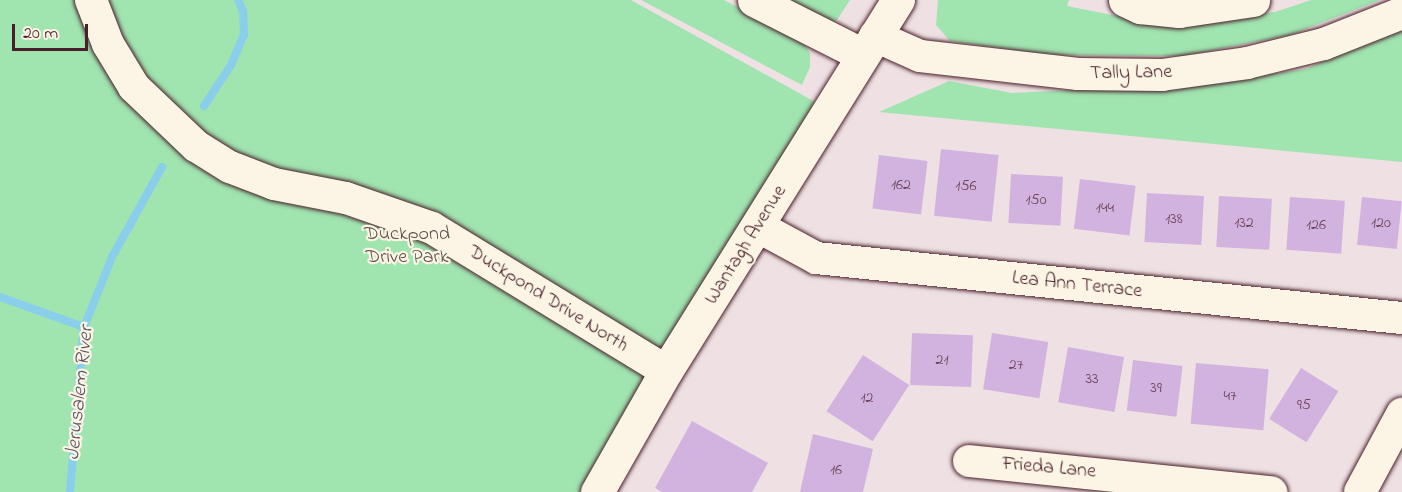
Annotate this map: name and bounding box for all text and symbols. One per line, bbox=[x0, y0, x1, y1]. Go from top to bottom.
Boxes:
scale bar bbox=[15, 12, 92, 50]
text: 20 m bbox=[23, 21, 58, 47]
street label: Tally Lane bbox=[1090, 60, 1172, 86]
house number: 162 bbox=[891, 175, 911, 195]
house number: 156 bbox=[955, 176, 977, 196]
street label: Wantagh Avenue bbox=[700, 181, 792, 309]
house number: 150 bbox=[1025, 190, 1047, 210]
house number: 144 bbox=[1096, 198, 1114, 218]
house number: 138 bbox=[1165, 209, 1183, 229]
house number: 132 bbox=[1234, 213, 1254, 233]
house number: 120 bbox=[1371, 213, 1391, 233]
house number: 126 bbox=[1306, 215, 1326, 235]
park label: Duckpond Drive Park bbox=[364, 222, 450, 269]
street label: Duckpond Drive North bbox=[464, 240, 632, 358]
street label: Lea Ann Terrace bbox=[1011, 266, 1143, 304]
water label: Jerusalem River bbox=[60, 325, 100, 461]
house number: 21 bbox=[935, 350, 949, 370]
house number: 27 bbox=[1009, 355, 1023, 375]
house number: 33 bbox=[1085, 369, 1099, 389]
house number: 39 bbox=[1150, 378, 1162, 398]
house number: 47 bbox=[1223, 386, 1237, 406]
house number: 12 bbox=[860, 388, 874, 408]
house number: 95 bbox=[1297, 395, 1311, 415]
street label: Frieda Lane bbox=[1001, 452, 1097, 484]
house number: 16 bbox=[830, 460, 842, 480]

